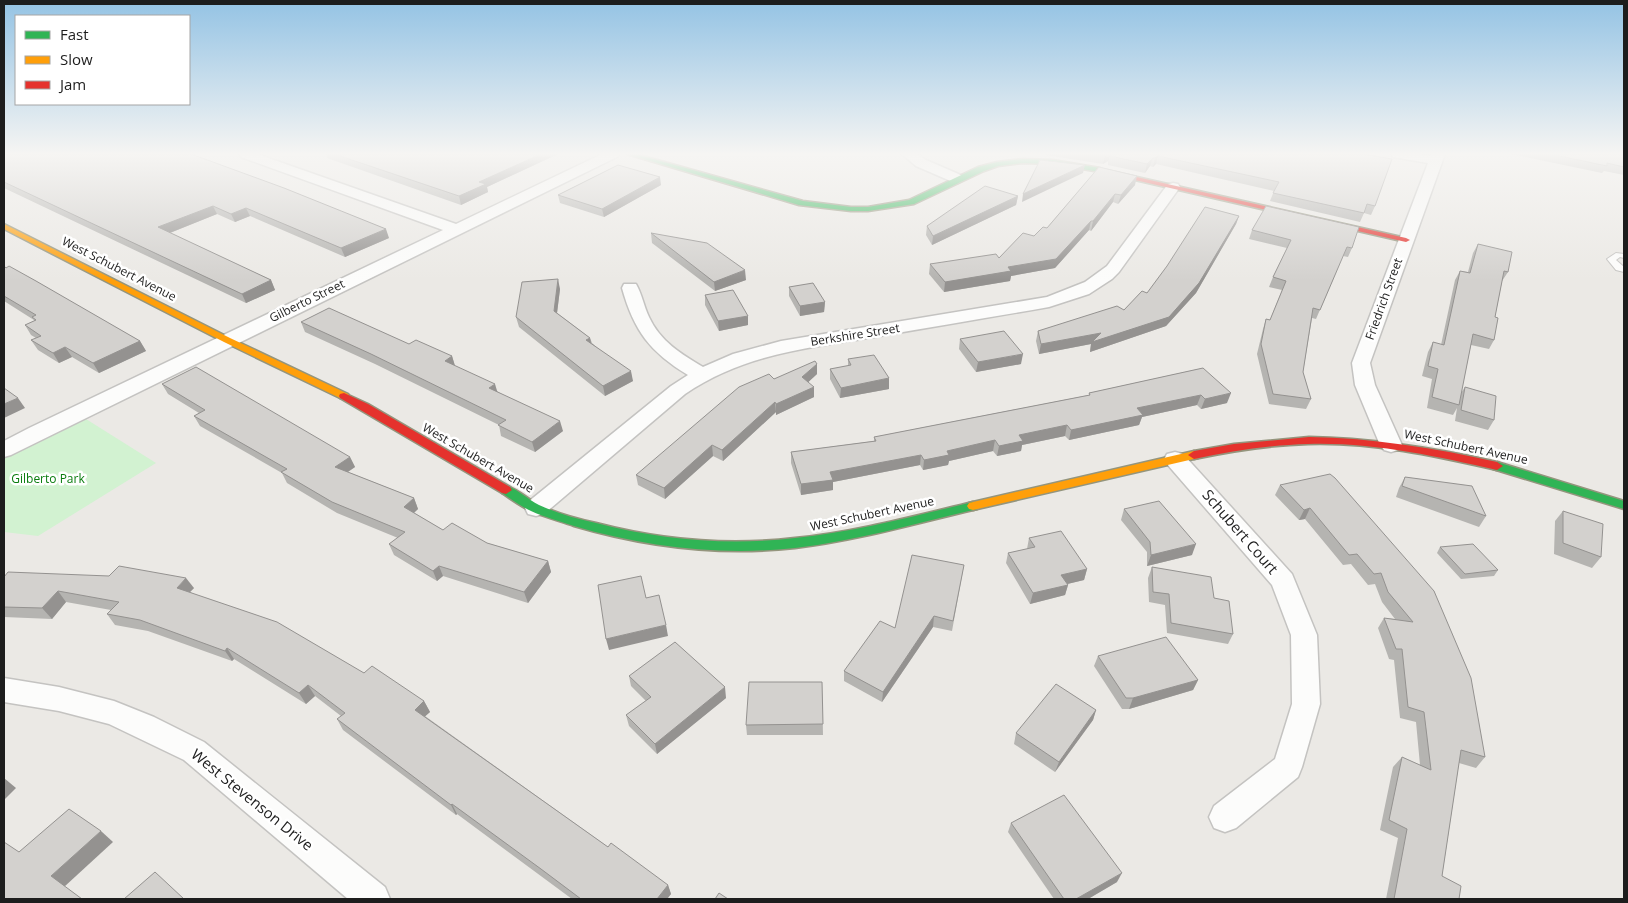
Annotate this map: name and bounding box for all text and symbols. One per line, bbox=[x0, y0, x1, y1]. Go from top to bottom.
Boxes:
legend bbox=[15, 15, 190, 105]
text: Fast bbox=[60, 24, 89, 44]
text: Slow bbox=[60, 49, 93, 69]
text: Jam bbox=[58, 74, 86, 94]
street label: West Schubert Avenue bbox=[59, 232, 180, 305]
street label: Friedrich Street bbox=[1361, 256, 1406, 342]
street label: Gilberto Street bbox=[266, 275, 347, 326]
street label: Berkshire Street bbox=[809, 319, 901, 350]
street label: West Schubert Avenue bbox=[419, 419, 537, 497]
street label: West Schubert Avenue bbox=[1403, 425, 1530, 468]
park label: Gilberto Park bbox=[11, 470, 85, 487]
street label: Schubert Court bbox=[1198, 485, 1283, 578]
street label: West Schubert Avenue bbox=[808, 492, 936, 535]
street label: West Stevenson Drive bbox=[187, 744, 318, 855]

